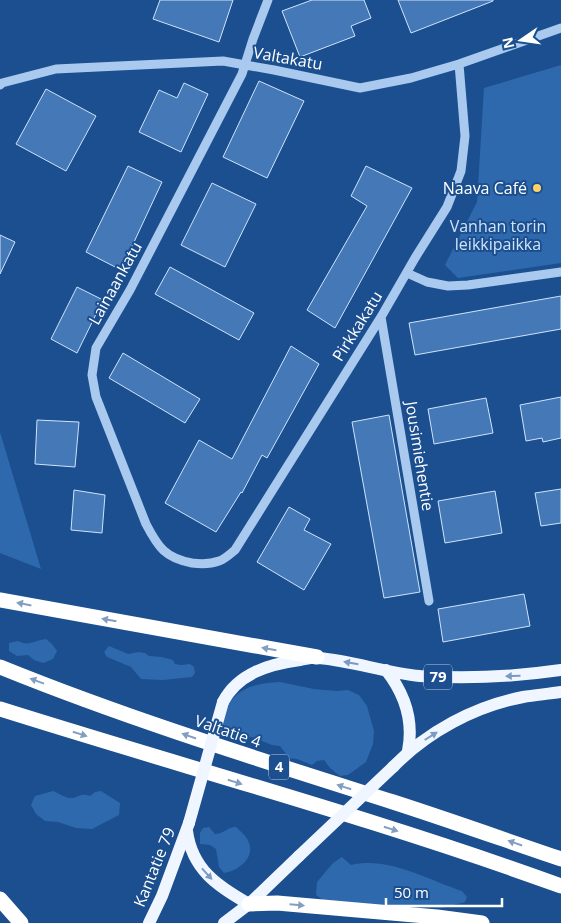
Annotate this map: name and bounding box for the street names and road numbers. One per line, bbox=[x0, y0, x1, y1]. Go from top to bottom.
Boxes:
street label: Valtakatu bbox=[252, 41, 324, 75]
street label: Lainaankatu bbox=[83, 238, 147, 328]
street label: Pirkkakatu bbox=[327, 287, 387, 365]
street label: Jousimiehentie bbox=[400, 398, 440, 512]
road number: 79 bbox=[424, 664, 452, 690]
street label: Valtatie 4 bbox=[192, 709, 264, 753]
road number: 4 bbox=[269, 754, 289, 780]
street label: Kantatie 79 bbox=[128, 824, 180, 910]

